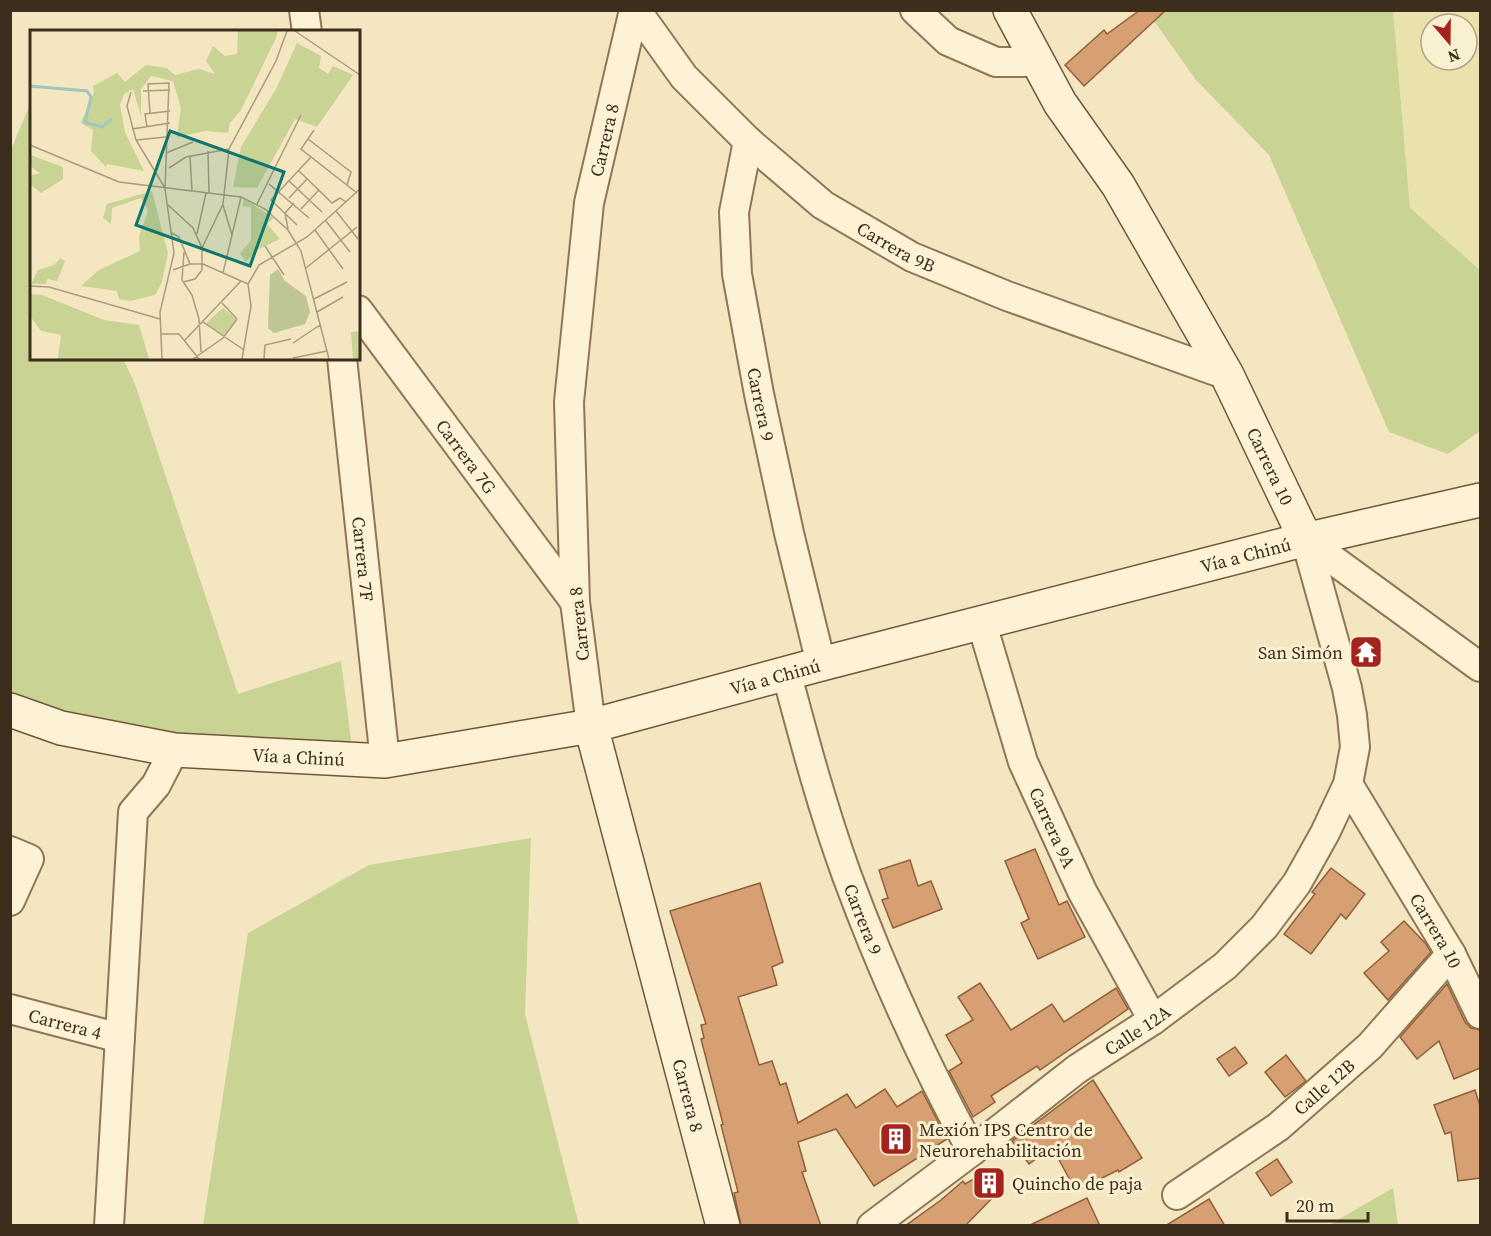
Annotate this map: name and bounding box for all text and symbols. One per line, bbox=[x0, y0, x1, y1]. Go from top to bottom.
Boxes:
north arrow bbox=[1419, 12, 1479, 72]
inset map bbox=[30, 30, 360, 360]
text: N bbox=[1445, 44, 1463, 69]
street label: Carrera 8 bbox=[583, 101, 624, 179]
street label: Carrera 9B bbox=[853, 215, 939, 278]
street label: Carrera 9 bbox=[742, 366, 781, 443]
street label: Carrera 7G bbox=[431, 414, 502, 498]
street label: Carrera 10 bbox=[1241, 423, 1300, 509]
street label: Carrera 7F bbox=[346, 515, 380, 602]
street label: Vía a Chinú bbox=[1198, 531, 1293, 578]
street label: Carrera 8 bbox=[563, 586, 595, 662]
temple icon: San Simón bbox=[1348, 634, 1384, 670]
place label: San Simón bbox=[1258, 640, 1343, 665]
street label: Vía a Chinú bbox=[727, 652, 823, 701]
street label: Vía a Chinú bbox=[252, 742, 346, 771]
street label: Carrera 9A bbox=[1024, 783, 1082, 872]
street label: Carrera 9 bbox=[838, 880, 889, 958]
street label: Carrera 10 bbox=[1404, 888, 1468, 972]
street label: Calle 12A bbox=[1099, 999, 1175, 1061]
street label: Carrera 4 bbox=[26, 1002, 104, 1045]
street label: Calle 12B bbox=[1288, 1053, 1360, 1120]
street label: Carrera 8 bbox=[667, 1056, 710, 1135]
place label: Mexión IPS Centro de Neurorehabilitación bbox=[919, 1117, 1093, 1163]
building icon: Mexión IPS Centro de Neurorehabilitación bbox=[878, 1121, 914, 1157]
building icon: Quincho de paja bbox=[971, 1165, 1007, 1201]
place label: Quincho de paja bbox=[1012, 1171, 1143, 1196]
scale bar bbox=[1287, 1185, 1368, 1223]
text: 20 m bbox=[1296, 1193, 1334, 1218]

